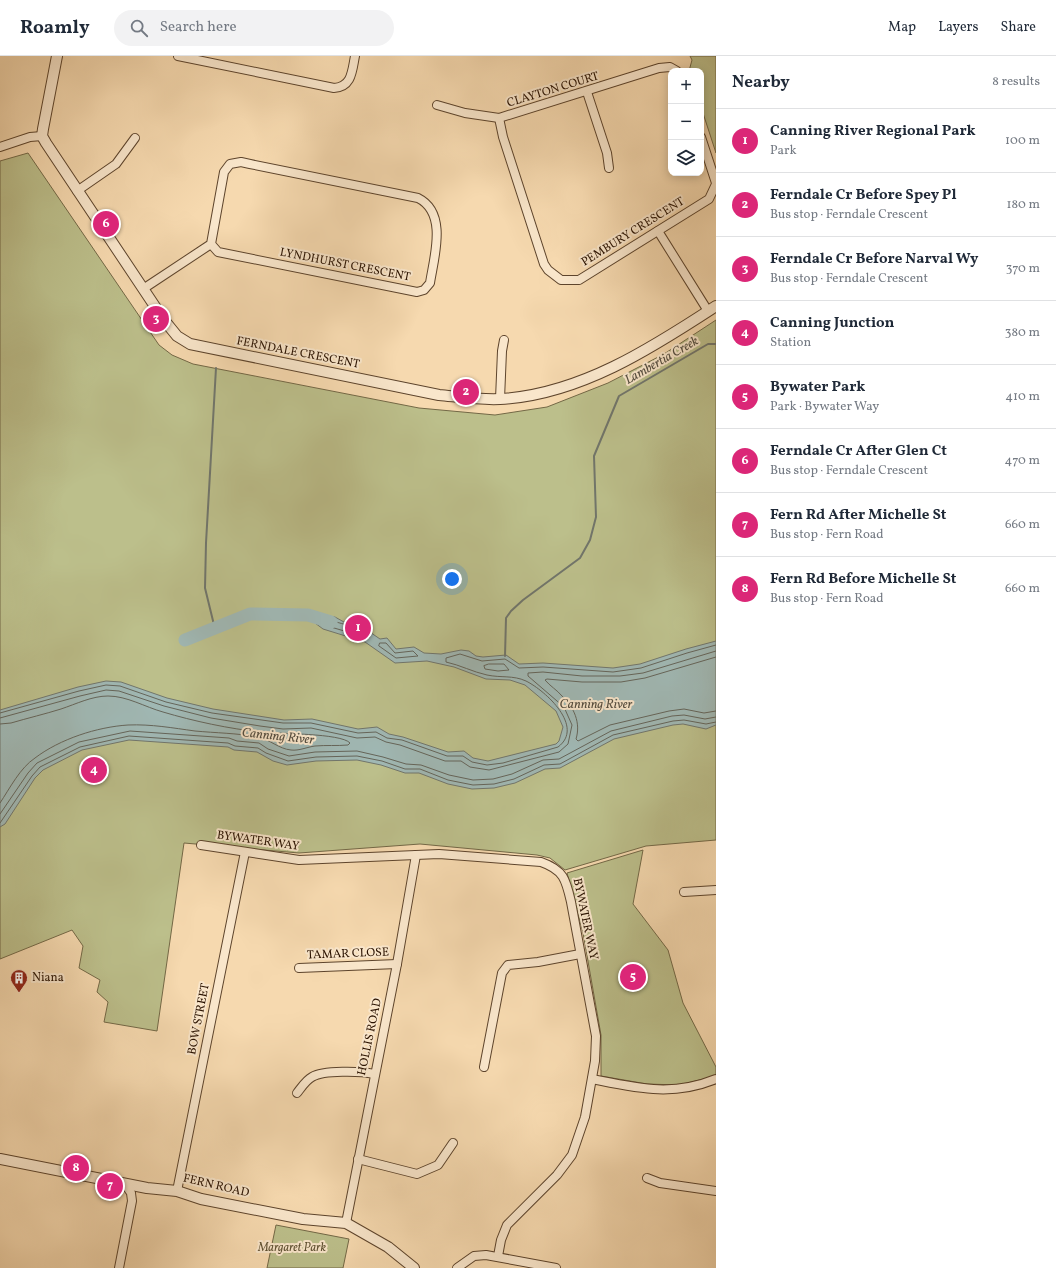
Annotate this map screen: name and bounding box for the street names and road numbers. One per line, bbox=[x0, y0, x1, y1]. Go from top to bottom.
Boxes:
street label: CLAYTON COURT bbox=[505, 68, 601, 112]
street label: PEMBURY CRESCENT bbox=[578, 194, 688, 270]
street label: LYNDHURST CRESCENT bbox=[278, 244, 412, 286]
street label: FERNDALE CRESCENT bbox=[235, 333, 361, 373]
street label: BYWATER WAY bbox=[216, 827, 301, 855]
street label: BYWATER WAY bbox=[569, 877, 602, 962]
street label: TAMAR CLOSE bbox=[307, 945, 389, 963]
street label: BOW STREET bbox=[184, 982, 214, 1056]
street label: HOLLIS ROAD bbox=[354, 997, 386, 1077]
street label: FERN ROAD bbox=[181, 1171, 251, 1201]

